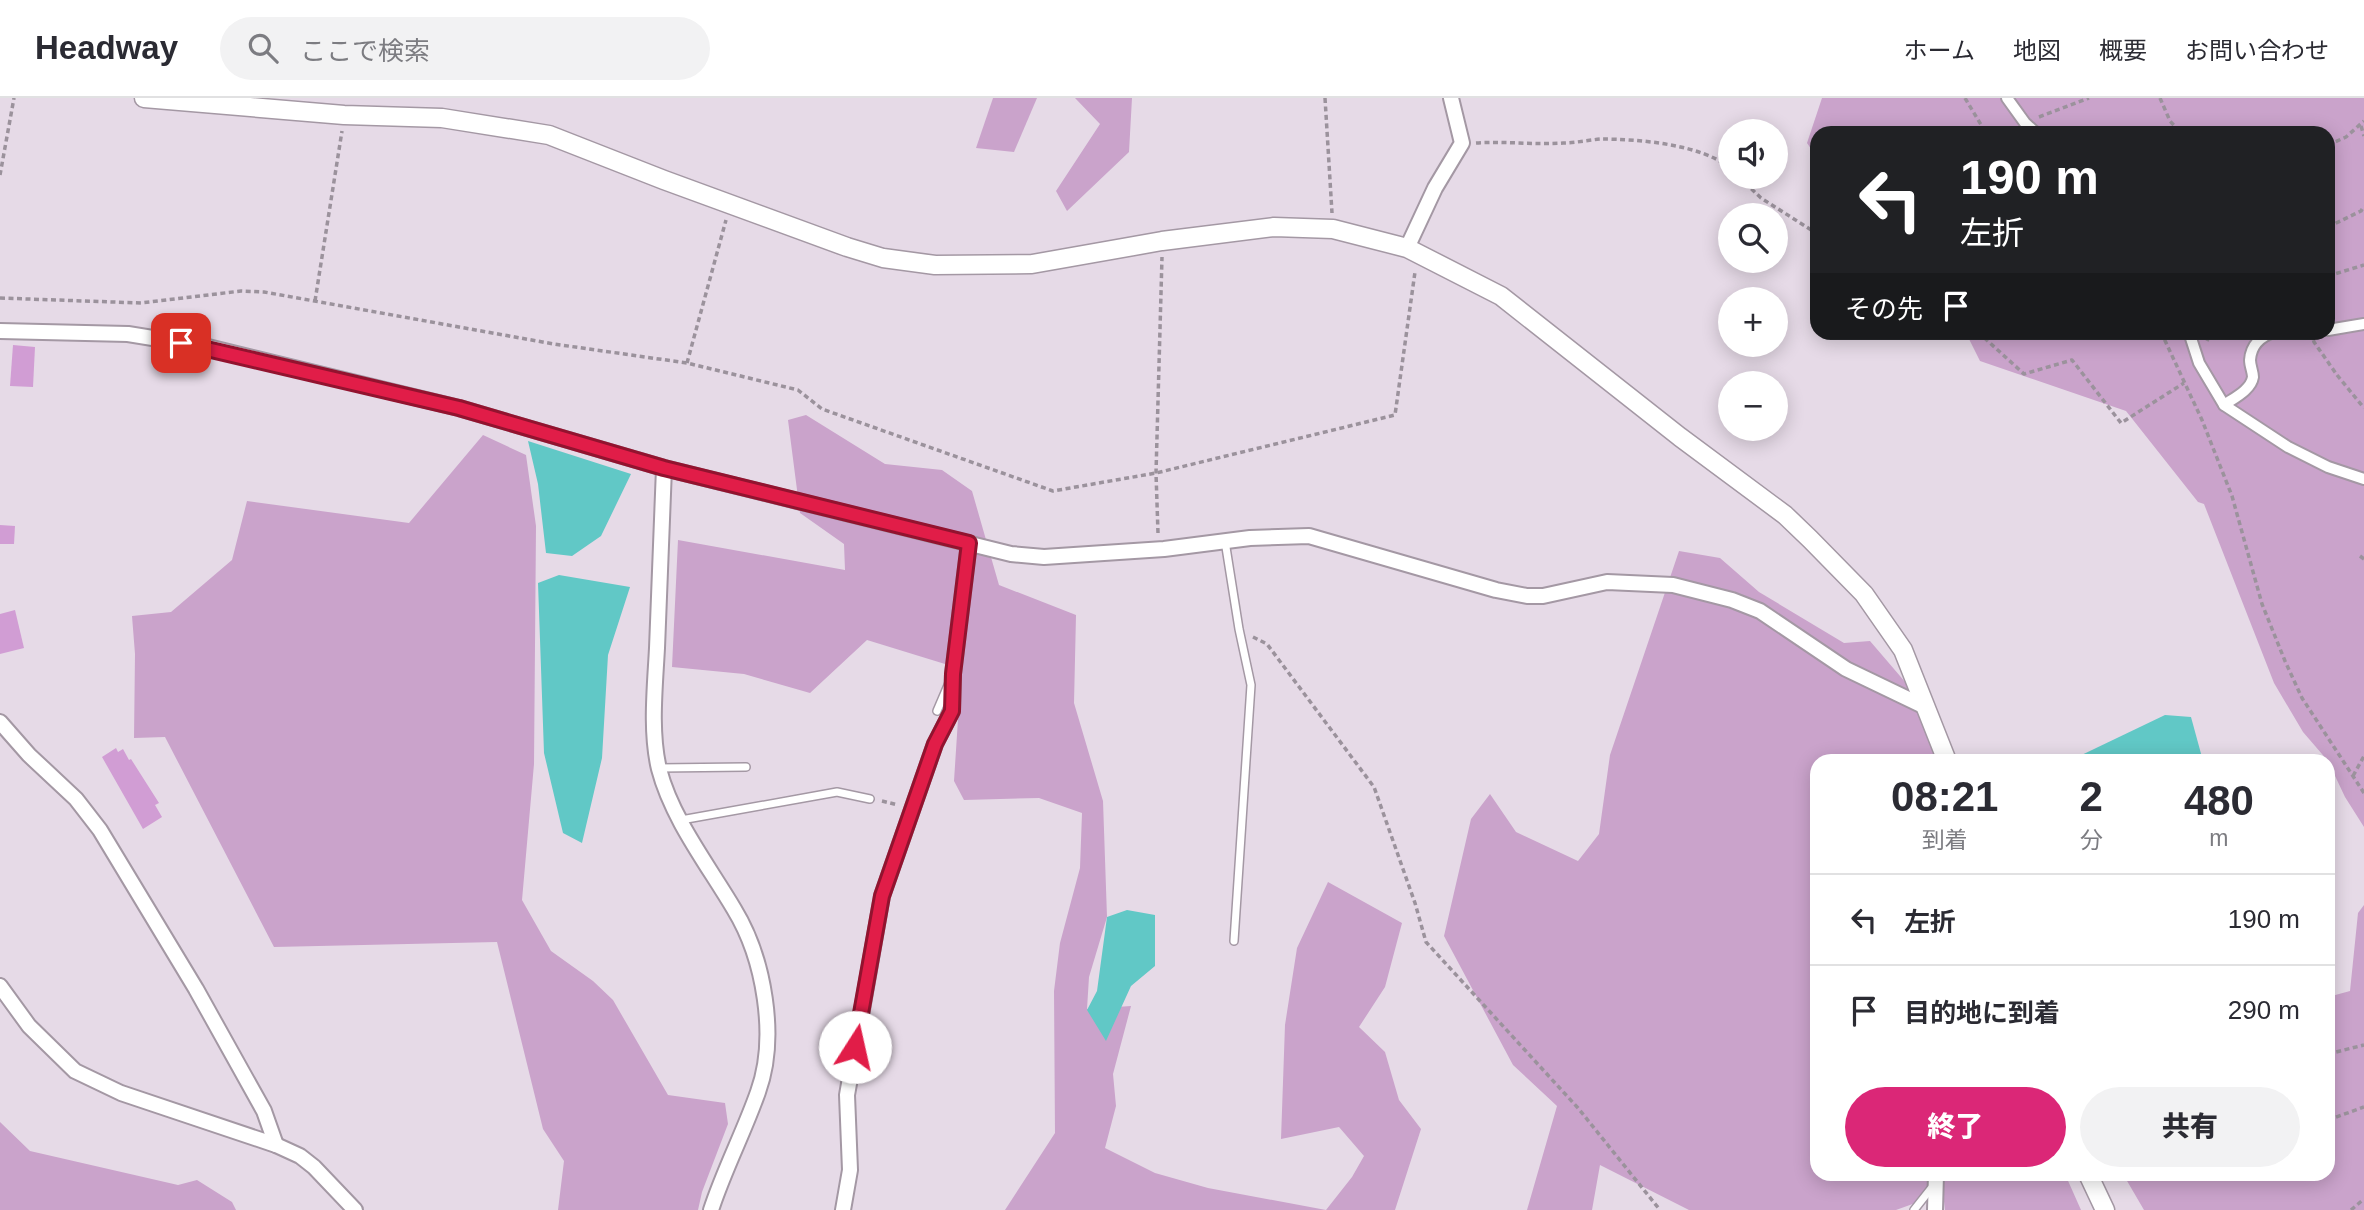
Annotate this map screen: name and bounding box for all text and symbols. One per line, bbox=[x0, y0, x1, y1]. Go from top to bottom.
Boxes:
search box bbox=[220, 17, 710, 80]
text: Headway bbox=[35, 29, 178, 66]
icon: search bbox=[244, 29, 282, 67]
text: ここで検索 bbox=[300, 36, 430, 66]
text: ホーム bbox=[1904, 37, 1975, 64]
text: 地図 bbox=[2013, 37, 2061, 64]
text: 概要 bbox=[2099, 37, 2147, 64]
text: お問い合わせ bbox=[2185, 37, 2329, 64]
map controls bbox=[1718, 119, 1788, 441]
button: sound bbox=[1718, 119, 1788, 189]
text: 190 m bbox=[1960, 150, 2099, 204]
icon: left bbox=[1845, 154, 1936, 245]
button: search bbox=[1718, 203, 1788, 273]
text: 左折 bbox=[1960, 215, 2024, 251]
button: + bbox=[1718, 287, 1788, 357]
icon: arrive bbox=[1937, 287, 1975, 325]
text: その先 bbox=[1845, 294, 1923, 324]
pin bbox=[151, 313, 211, 373]
icon: arrive bbox=[162, 324, 200, 362]
button: − bbox=[1718, 371, 1788, 441]
text: 08:21 bbox=[1891, 773, 1998, 820]
text: 2 bbox=[2079, 773, 2103, 820]
text: 480 bbox=[2184, 777, 2254, 824]
text: m bbox=[2209, 825, 2229, 851]
text: 到着 bbox=[1922, 827, 1968, 853]
text: 分 bbox=[2080, 827, 2103, 853]
icon: left bbox=[1845, 901, 1883, 939]
text: 190 m bbox=[2228, 904, 2300, 934]
text: 左折 bbox=[1904, 907, 1956, 937]
icon: arrive bbox=[1845, 992, 1883, 1030]
text: 290 m bbox=[2228, 995, 2300, 1025]
text: 目的地に到着 bbox=[1904, 998, 2060, 1028]
position arrow bbox=[818, 1010, 892, 1084]
button: 終了 bbox=[1845, 1087, 2066, 1167]
button: 共有 bbox=[2080, 1087, 2300, 1167]

